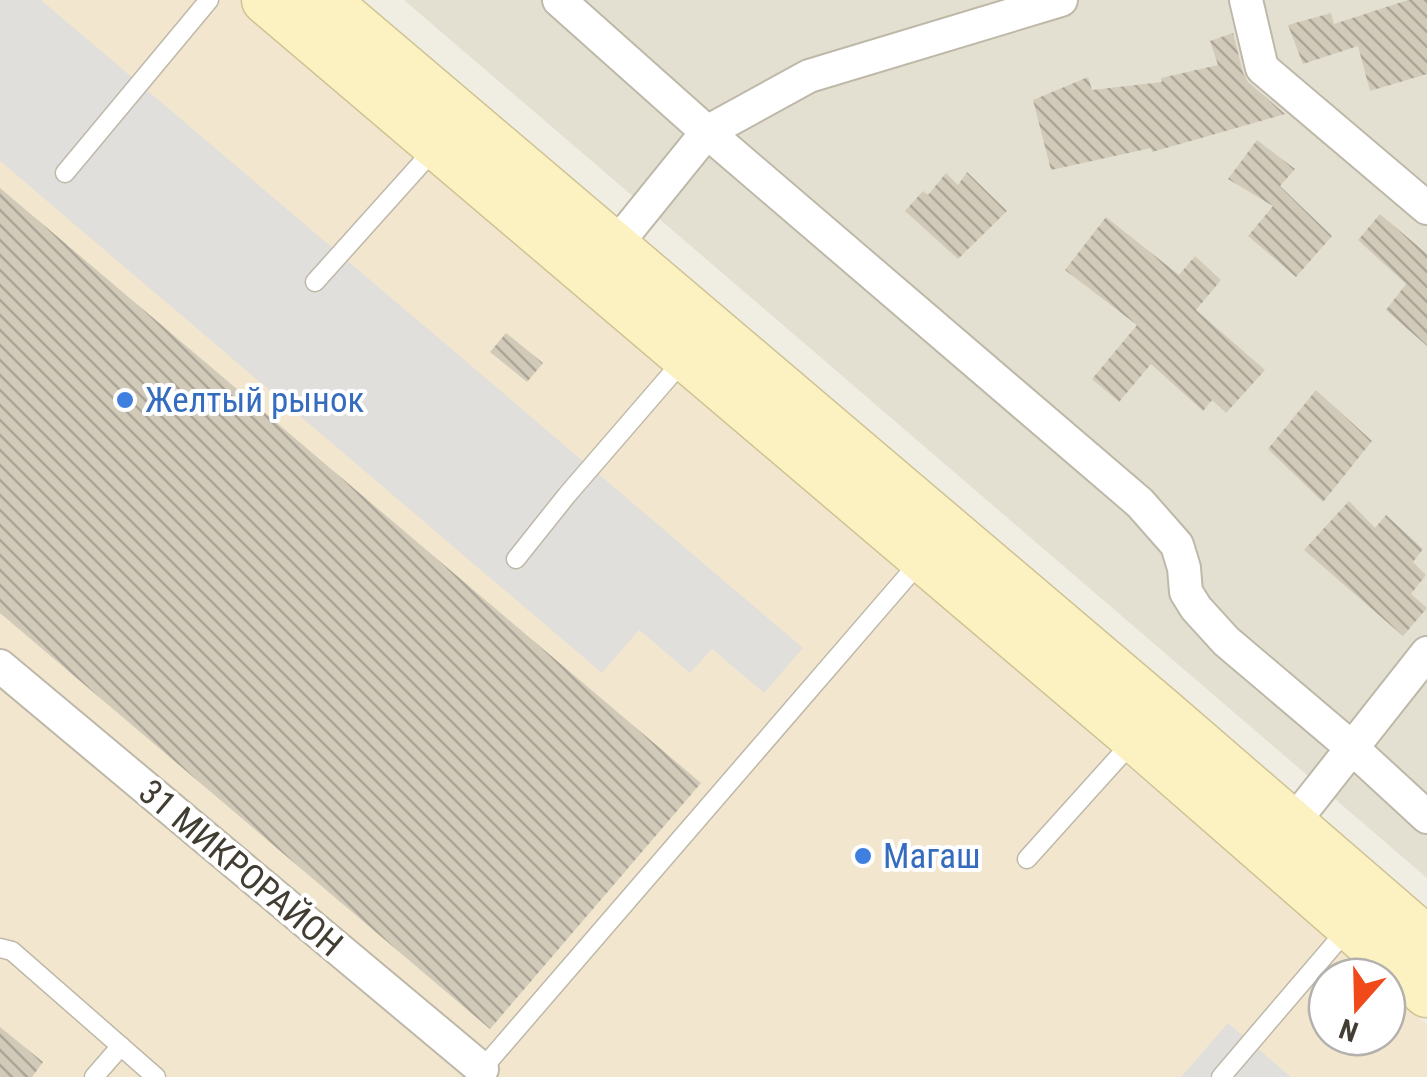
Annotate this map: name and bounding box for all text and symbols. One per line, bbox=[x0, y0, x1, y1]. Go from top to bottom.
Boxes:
place label: Желтый рынок bbox=[145, 380, 364, 421]
marker: Желтый рынок bbox=[114, 389, 136, 411]
street label: 31 МИКРОРАЙОН bbox=[131, 772, 351, 965]
place label: Магаш bbox=[883, 836, 981, 877]
marker: Магаш bbox=[852, 845, 874, 867]
north arrow bbox=[1307, 957, 1407, 1057]
text: N bbox=[1335, 1012, 1362, 1048]

